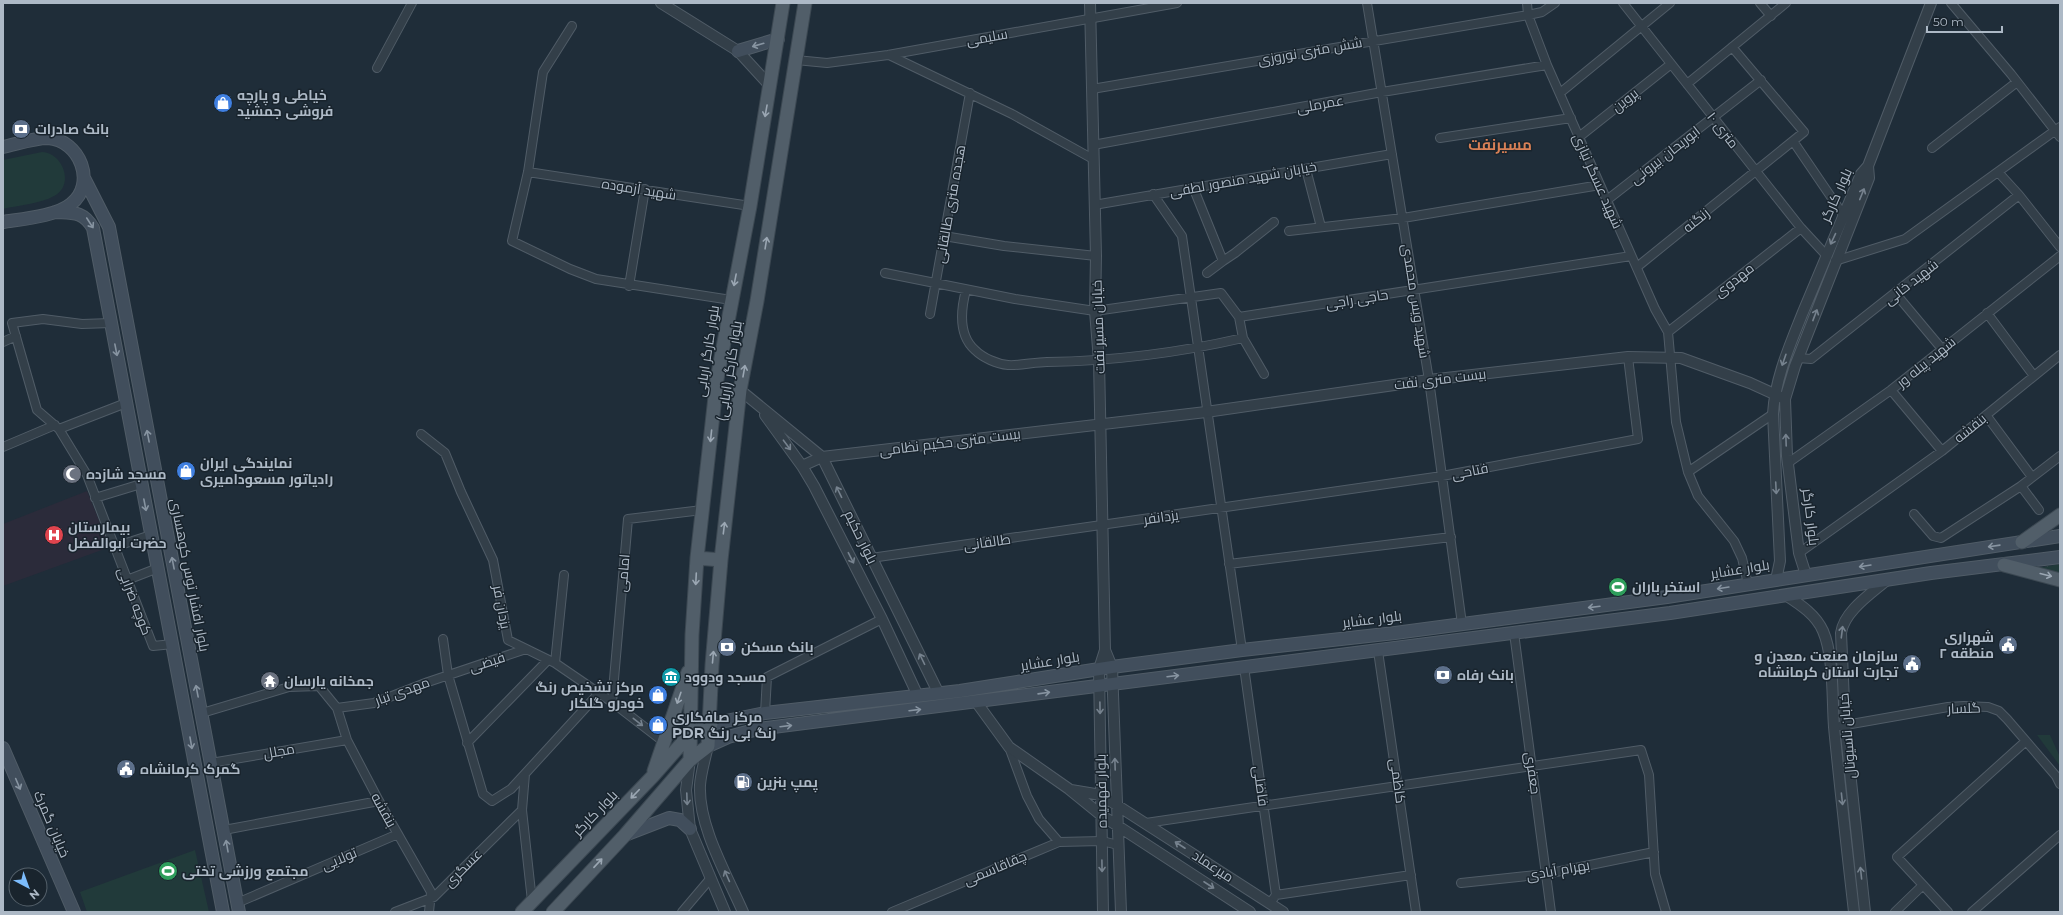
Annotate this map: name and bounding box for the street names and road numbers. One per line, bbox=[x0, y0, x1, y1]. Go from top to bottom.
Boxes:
street label: سلیمی bbox=[965, 25, 1009, 49]
street label: شش متری نوروزی bbox=[1256, 33, 1364, 69]
street label: پروین bbox=[1608, 84, 1643, 117]
street label: عمرملی bbox=[1295, 91, 1345, 117]
street label: ۱۰ متری bbox=[1703, 108, 1743, 152]
street label: ابوریحان بیرونی bbox=[1626, 122, 1704, 188]
street label: شهید عسگر نیازی bbox=[1569, 131, 1627, 231]
street label: هجده متری طالقانی bbox=[931, 143, 969, 265]
street label: خیابان شهید منصور لطفی bbox=[1168, 157, 1318, 201]
street label: بلوار کارگر bbox=[1816, 165, 1856, 226]
street label: شهید آزموده bbox=[600, 174, 678, 204]
street label: زنگنه bbox=[1679, 204, 1713, 236]
street label: شهید ویس محمدی bbox=[1398, 243, 1434, 359]
street label: شهید خانی bbox=[1880, 255, 1942, 309]
street label: مهدوی bbox=[1710, 259, 1758, 301]
street label: خیابان مسیر نفت bbox=[1087, 280, 1109, 374]
street label: حاجی راجی bbox=[1324, 285, 1390, 313]
street label: بلوار کارگر اربابی bbox=[691, 304, 723, 398]
street label: بلوار کارگر (اربابی) bbox=[712, 319, 746, 423]
street label: شهید پیله ور bbox=[1892, 333, 1960, 393]
street label: بیست متری نفت bbox=[1393, 364, 1487, 394]
street label: بنفشه bbox=[1950, 409, 1990, 447]
street label: بیست متری حکیم نظامی bbox=[878, 424, 1022, 461]
street label: فتاحی bbox=[1450, 459, 1490, 483]
street label: بلوار کارگر bbox=[1798, 486, 1823, 547]
street label: بلوار افشار توس کوهساری bbox=[166, 497, 214, 653]
street label: یزدانفر bbox=[1141, 506, 1180, 529]
street label: بلوار حکیم bbox=[839, 507, 882, 567]
street label: طالقانی bbox=[962, 530, 1012, 554]
street label: امامی bbox=[612, 553, 634, 593]
street label: بلوار عشایر bbox=[1708, 555, 1771, 583]
street label: کوچه ضرابی bbox=[113, 564, 156, 638]
street label: یزدان فر bbox=[489, 583, 515, 631]
street label: بلوار عشایر bbox=[1340, 606, 1403, 632]
street label: بلوار عشایر bbox=[1018, 647, 1081, 675]
street label: فیضی bbox=[467, 648, 507, 676]
street label: مهدی تبار bbox=[371, 673, 432, 710]
street label: خیابان ناسیونال bbox=[1834, 693, 1860, 779]
street label: گلسار bbox=[1946, 698, 1981, 718]
street label: مجلل bbox=[262, 739, 296, 763]
street label: جعفری bbox=[1521, 751, 1545, 795]
street label: بلوار فهمیده bbox=[1091, 754, 1111, 828]
street label: کاظمی bbox=[1386, 757, 1410, 805]
street label: فاضلی bbox=[1249, 765, 1273, 807]
street label: بلوار کارگر bbox=[568, 786, 621, 841]
street label: خیابان گمرک bbox=[30, 788, 74, 860]
street label: بنفشه bbox=[367, 789, 401, 831]
street label: تولایی bbox=[318, 843, 360, 875]
street label: عسگری bbox=[440, 845, 486, 891]
street label: میرعماد bbox=[1189, 846, 1237, 886]
street label: چقاقاسمی bbox=[961, 847, 1030, 890]
street label: بهرام آبادی bbox=[1525, 856, 1591, 885]

